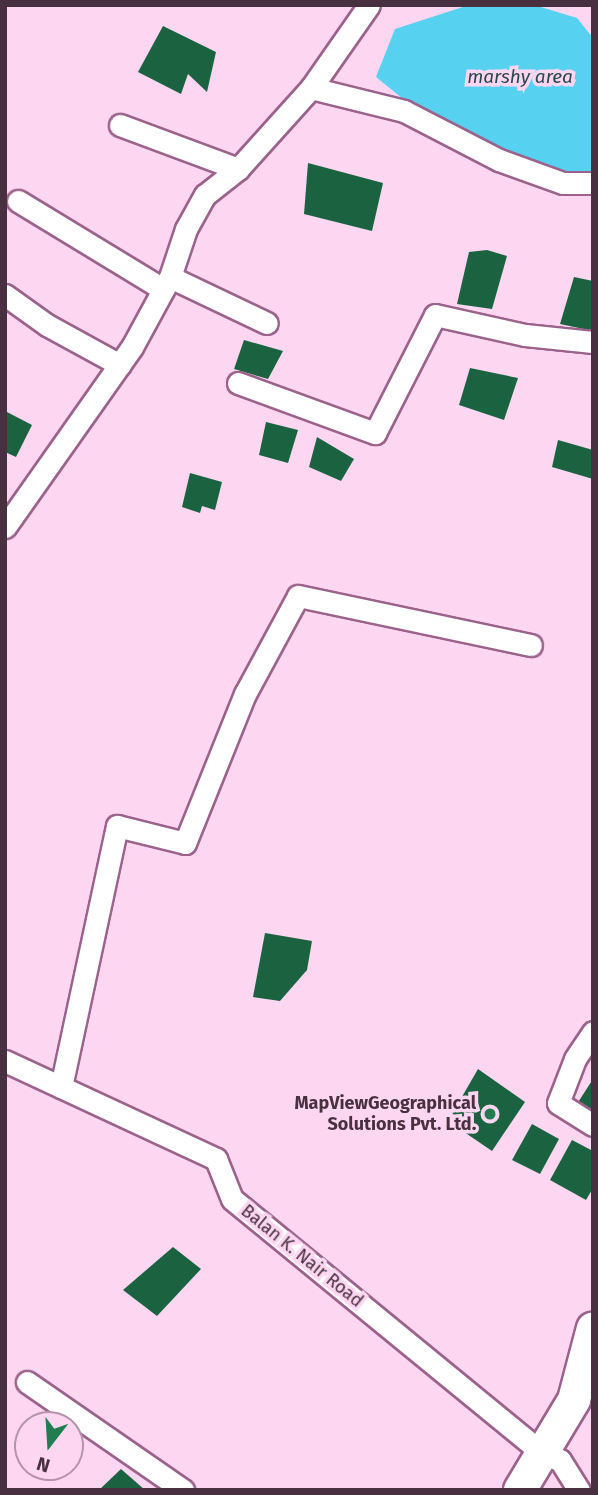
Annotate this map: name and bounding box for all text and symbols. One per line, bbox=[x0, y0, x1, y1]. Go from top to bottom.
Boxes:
water label: marshy area bbox=[467, 66, 573, 88]
place label: MapViewGeographical Solutions Pvt. Ltd. bbox=[294, 1093, 476, 1136]
marker: MapViewGeographical Solutions Pvt. Ltd. bbox=[482, 1106, 498, 1122]
street label: Balan K. Nair Road bbox=[237, 1200, 367, 1312]
north arrow bbox=[14, 1411, 84, 1481]
text: N bbox=[34, 1452, 53, 1477]

